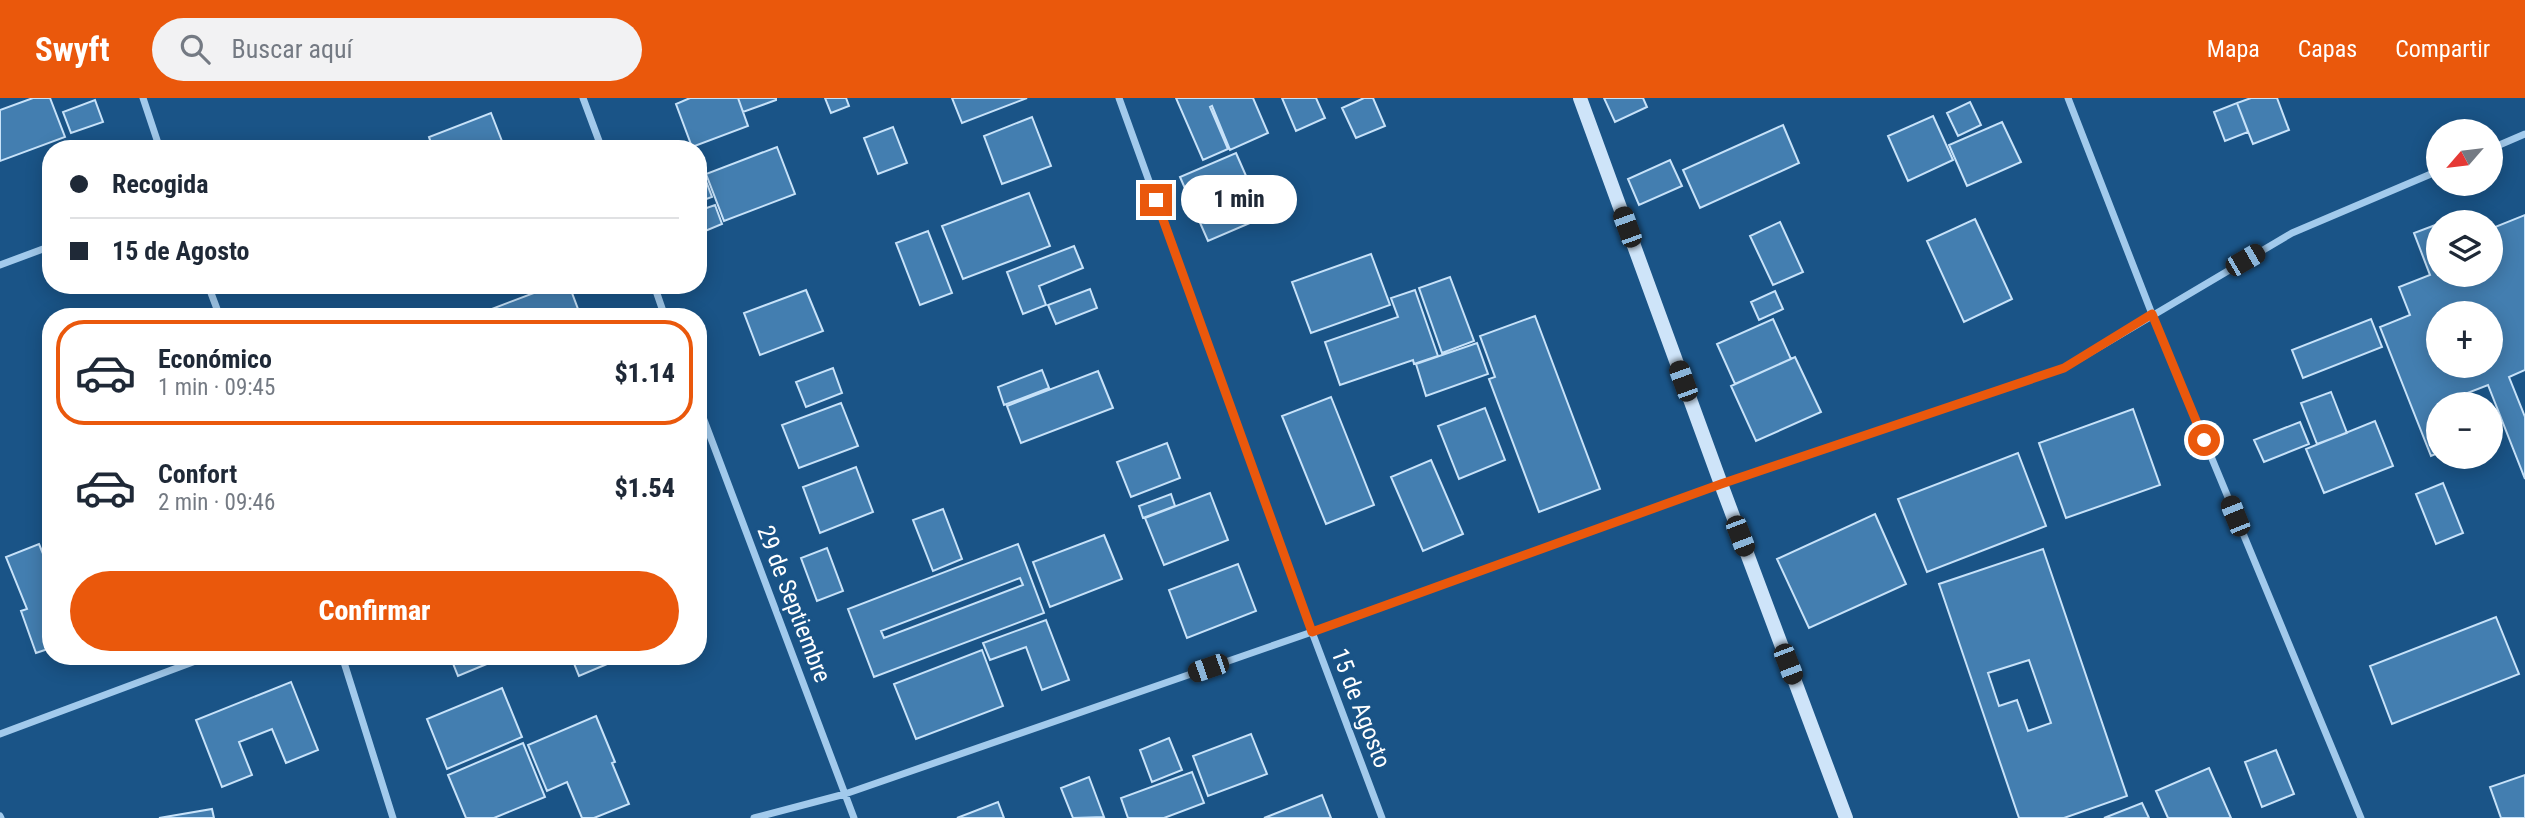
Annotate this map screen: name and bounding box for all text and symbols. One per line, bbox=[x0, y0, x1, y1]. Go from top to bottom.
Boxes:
search box bbox=[152, 18, 642, 81]
text: Swyft bbox=[35, 30, 110, 69]
icon: search bbox=[176, 30, 214, 68]
text: Buscar aquí bbox=[232, 34, 353, 64]
text: Mapa bbox=[2207, 35, 2260, 63]
text: Capas bbox=[2298, 35, 2357, 63]
text: Compartir bbox=[2395, 35, 2490, 63]
north arrow bbox=[2426, 119, 2502, 196]
map controls bbox=[2426, 119, 2503, 469]
text: Recogida bbox=[112, 169, 209, 199]
callout: 1 min bbox=[1180, 176, 1296, 224]
route end bbox=[1140, 184, 1172, 216]
text: 1 min bbox=[1213, 186, 1265, 213]
car bbox=[1610, 204, 1645, 250]
button: layers bbox=[2426, 210, 2503, 287]
text: 15 de Agosto bbox=[112, 236, 249, 266]
car bbox=[2222, 240, 2269, 280]
button: + bbox=[2426, 301, 2503, 378]
icon: car bbox=[74, 341, 137, 404]
text: Económico bbox=[158, 344, 272, 374]
text: $1.14 bbox=[614, 358, 675, 388]
car bbox=[1666, 358, 1701, 404]
text: 1 min · 09:45 bbox=[158, 374, 275, 401]
button: − bbox=[2426, 392, 2503, 469]
route start bbox=[2188, 424, 2220, 456]
icon: car bbox=[74, 456, 137, 519]
text: Confort bbox=[158, 459, 237, 489]
text: $1.54 bbox=[614, 473, 675, 503]
text: 2 min · 09:46 bbox=[158, 489, 275, 516]
car bbox=[2218, 493, 2253, 539]
car bbox=[1723, 513, 1758, 559]
street label: 29 de Septiembre bbox=[751, 522, 837, 686]
button: Confirmar bbox=[70, 571, 679, 651]
car bbox=[1771, 641, 1806, 687]
street label: 15 de Agosto bbox=[1325, 644, 1397, 772]
car bbox=[1185, 651, 1232, 685]

